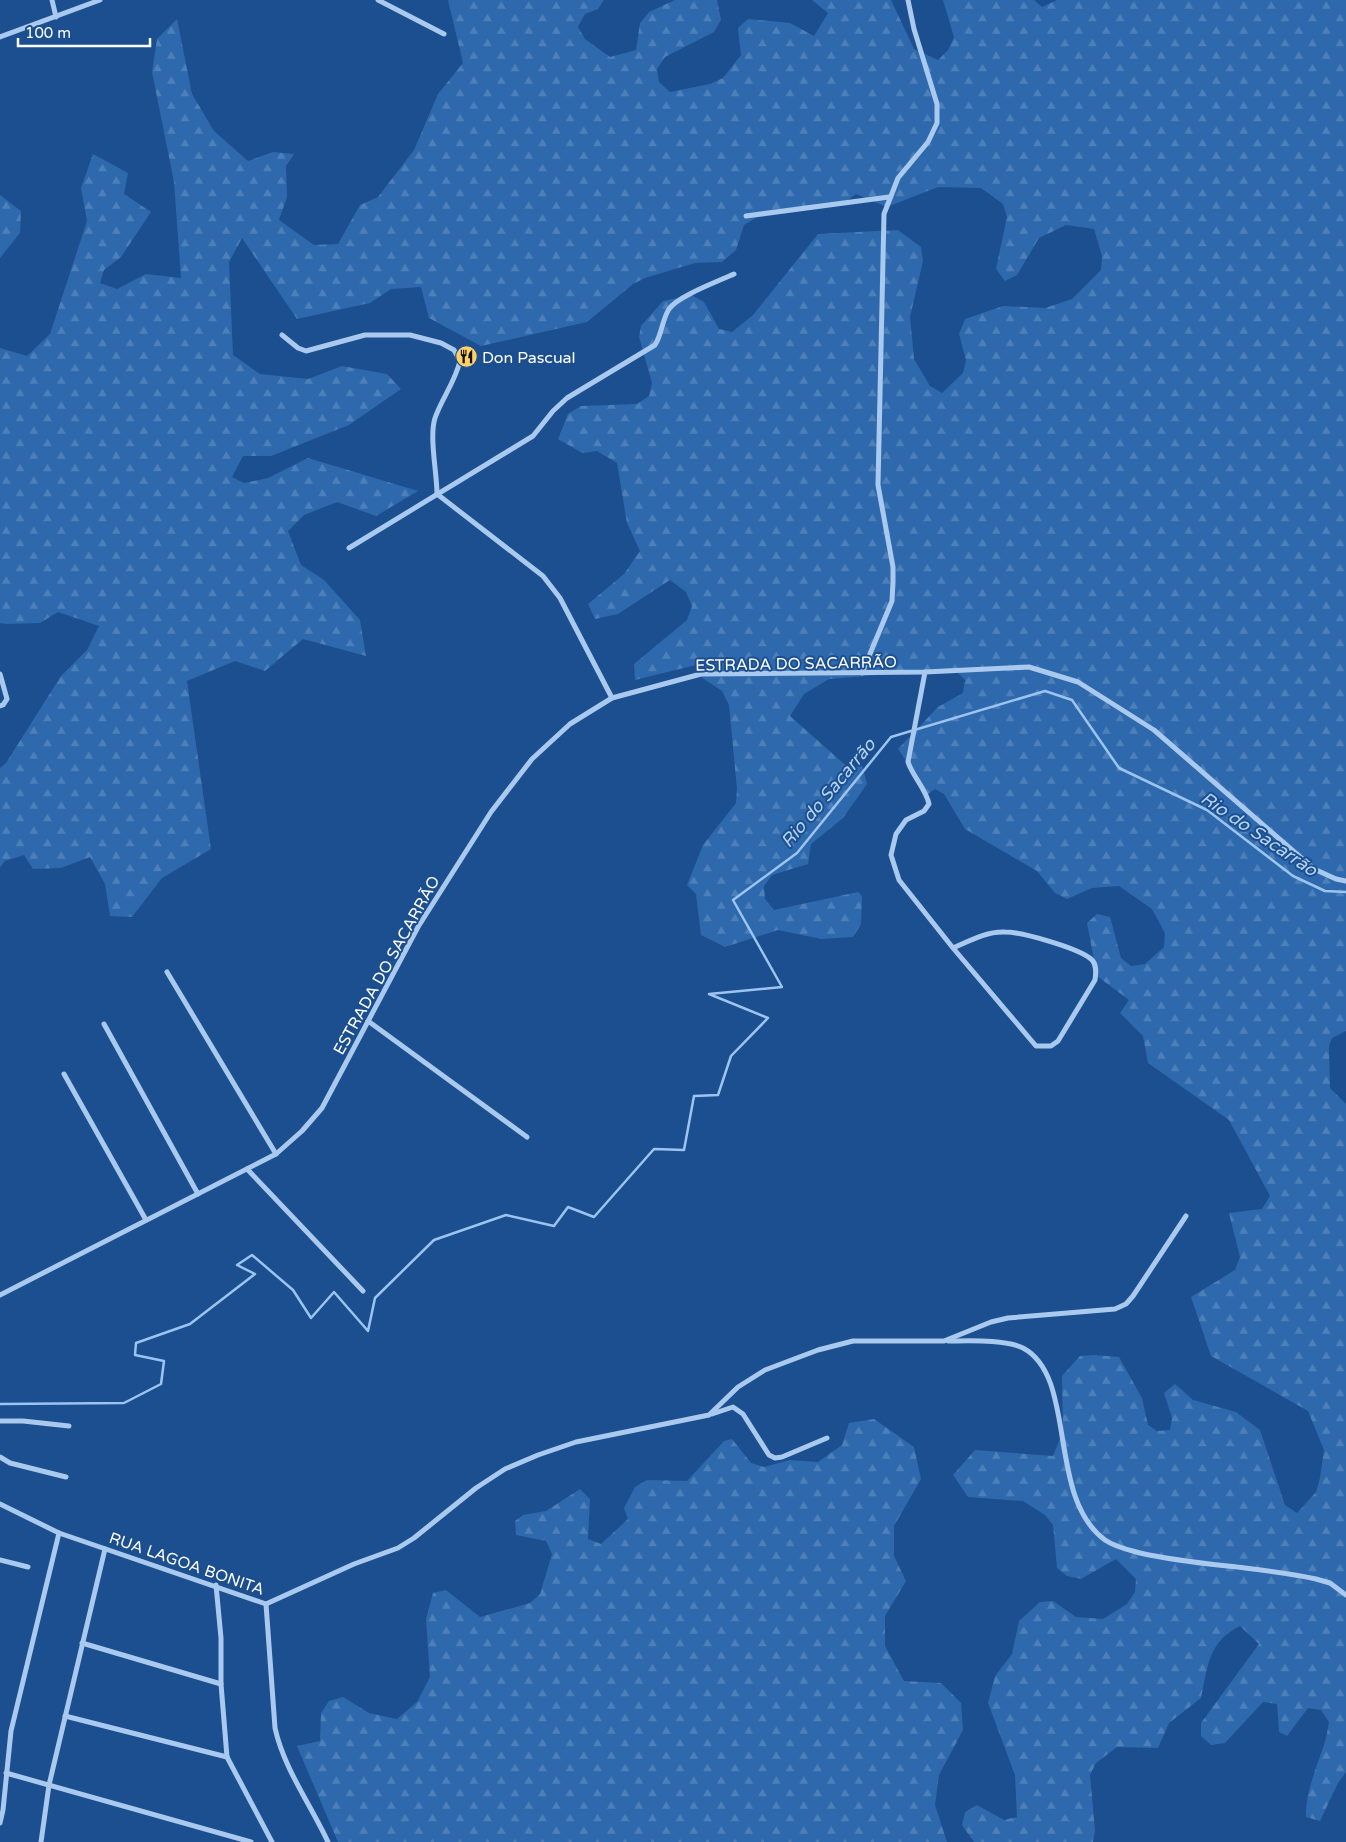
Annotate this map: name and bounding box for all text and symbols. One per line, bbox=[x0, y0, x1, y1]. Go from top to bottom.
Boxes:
scale bar bbox=[18, 15, 150, 47]
text: 100 m bbox=[25, 24, 71, 42]
restaurant icon: Don Pascual bbox=[454, 345, 478, 369]
place label: Don Pascual bbox=[482, 348, 576, 368]
street label: ESTRADA DO SACARRÃO bbox=[695, 652, 897, 676]
water label: Rio do Sacarrão bbox=[776, 733, 881, 852]
water label: Rio do Sacarrão bbox=[1197, 787, 1322, 882]
street label: ESTRADA DO SACARRÃO bbox=[329, 872, 445, 1059]
street label: RUA LAGOA BONITA bbox=[106, 1528, 267, 1600]

